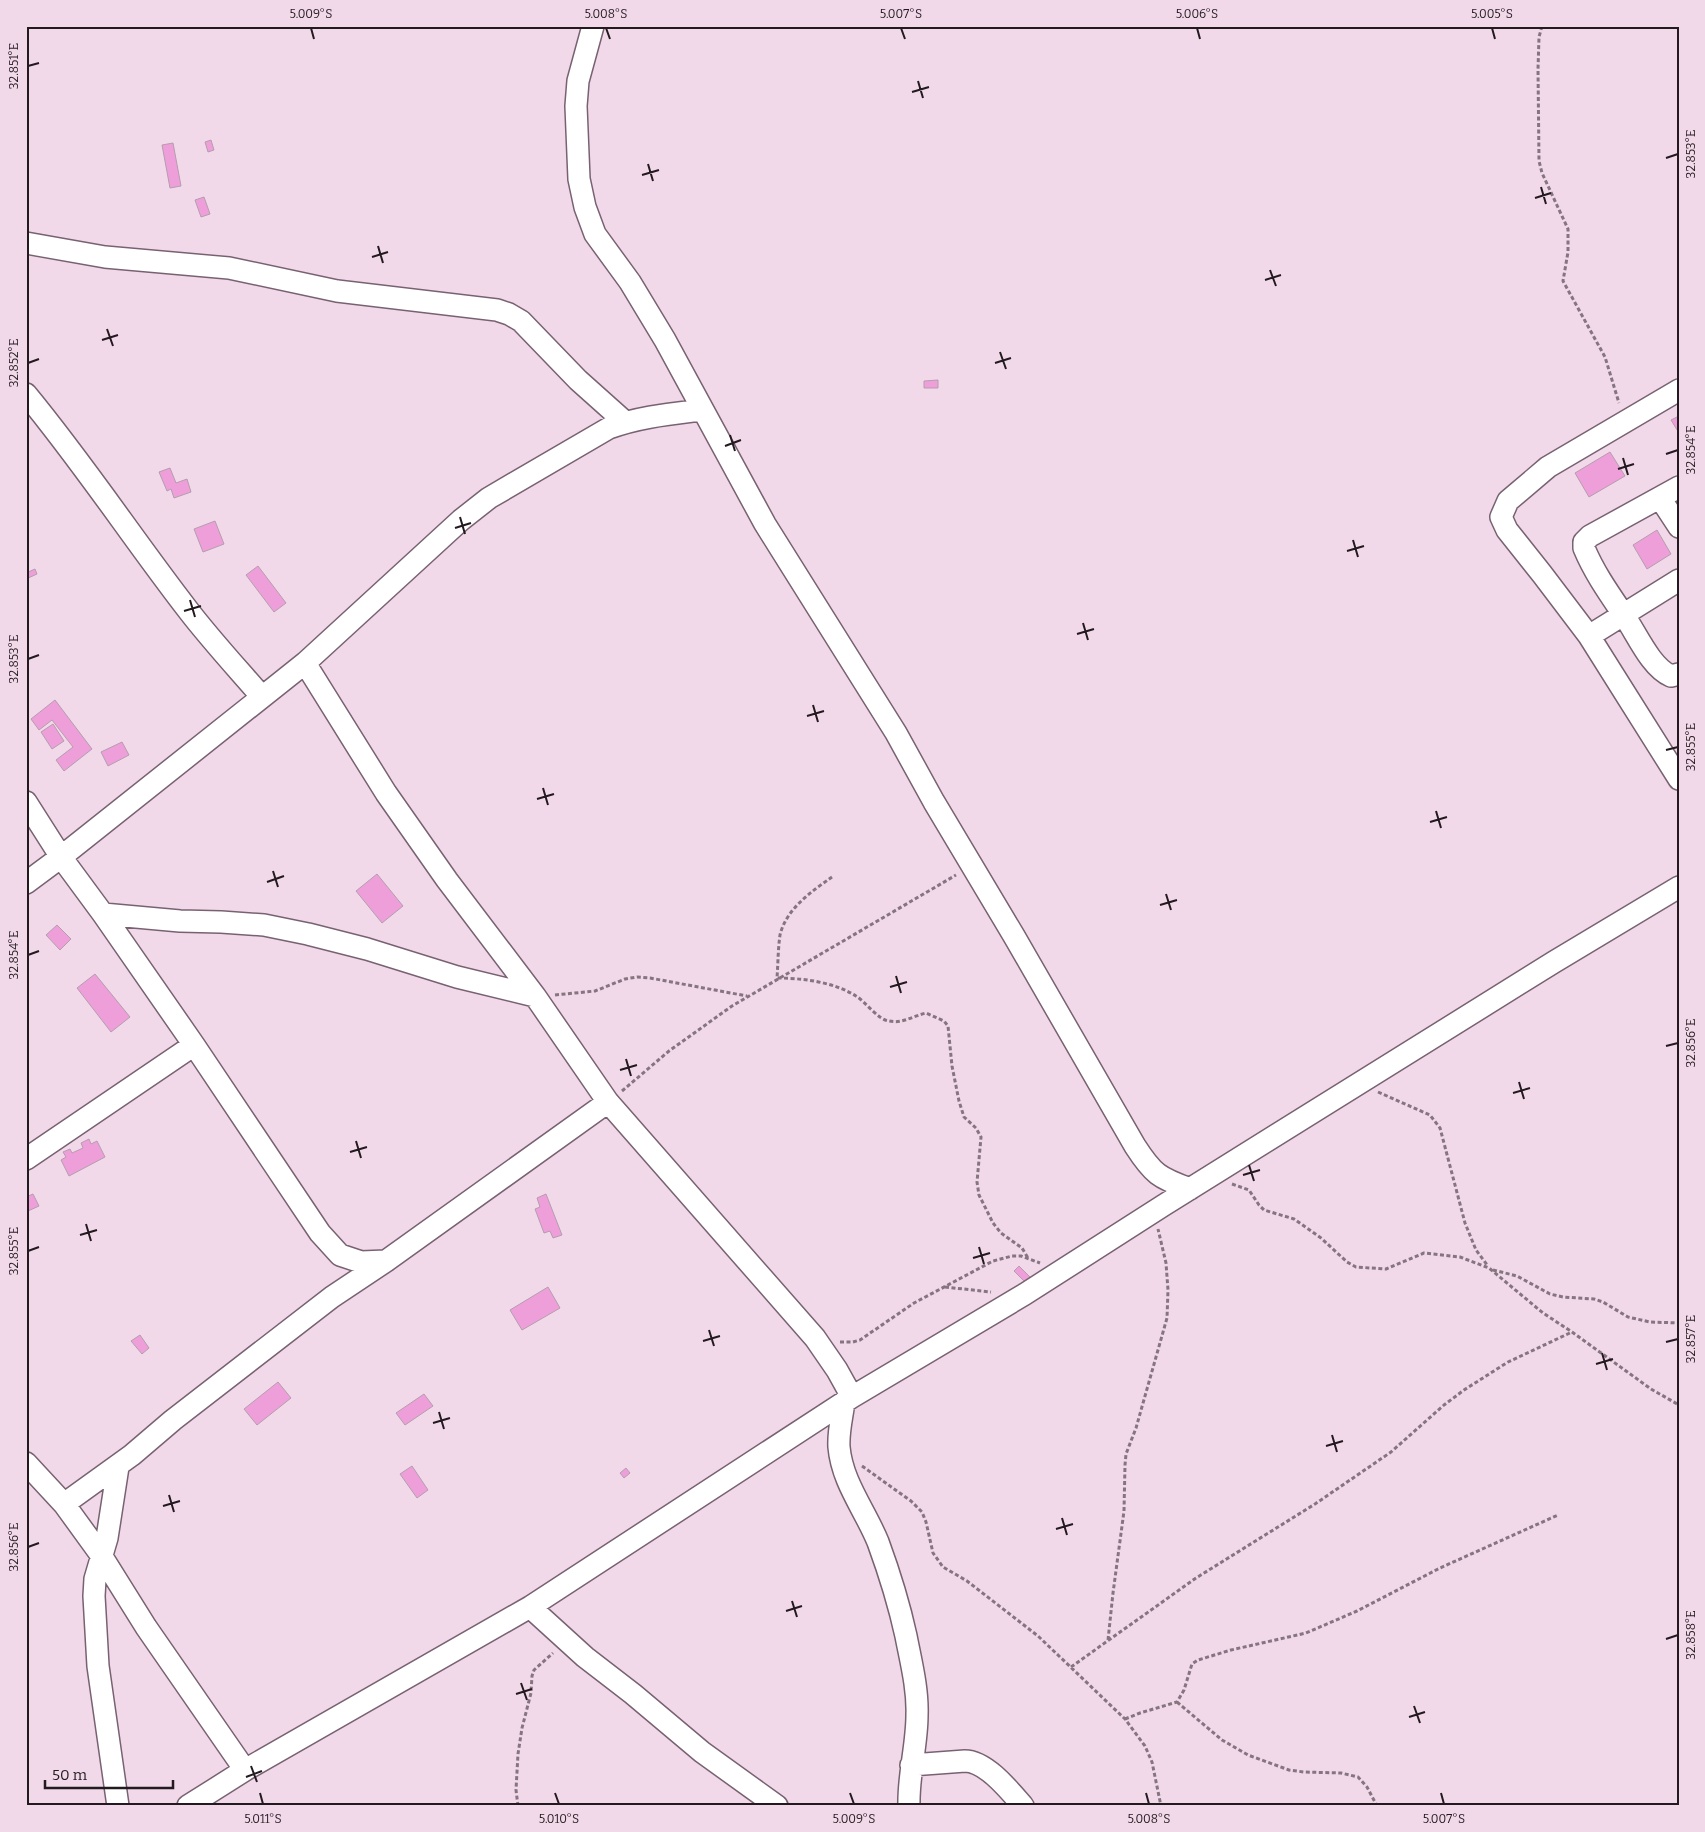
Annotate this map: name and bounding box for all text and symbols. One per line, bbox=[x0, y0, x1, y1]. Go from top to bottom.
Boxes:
text: 5.009°S bbox=[290, 7, 332, 21]
text: 5.008°S bbox=[584, 7, 628, 21]
text: 5.007°S bbox=[880, 7, 922, 21]
text: 5.006°S bbox=[1176, 7, 1218, 21]
text: 5.005°S bbox=[1471, 7, 1513, 21]
text: 32.851°E bbox=[7, 43, 21, 89]
text: 32.853°E bbox=[1684, 130, 1698, 178]
text: 32.852°E bbox=[7, 339, 21, 387]
text: 32.854°E bbox=[1684, 426, 1698, 474]
text: 32.853°E bbox=[7, 635, 21, 683]
text: 32.855°E bbox=[1684, 723, 1698, 771]
text: 32.854°E bbox=[7, 931, 21, 979]
text: 32.856°E bbox=[1684, 1019, 1698, 1067]
text: 32.855°E bbox=[7, 1227, 21, 1275]
text: 32.857°E bbox=[1684, 1315, 1698, 1363]
text: 32.856°E bbox=[7, 1523, 21, 1571]
text: 32.858°E bbox=[1684, 1610, 1698, 1660]
scale bar bbox=[45, 1757, 172, 1789]
text: 50 m bbox=[52, 1766, 88, 1784]
text: 5.011°S bbox=[244, 1812, 282, 1826]
text: 5.010°S bbox=[539, 1812, 579, 1826]
text: 5.009°S bbox=[833, 1812, 875, 1826]
text: 5.008°S bbox=[1127, 1812, 1171, 1826]
text: 5.007°S bbox=[1423, 1812, 1465, 1826]

